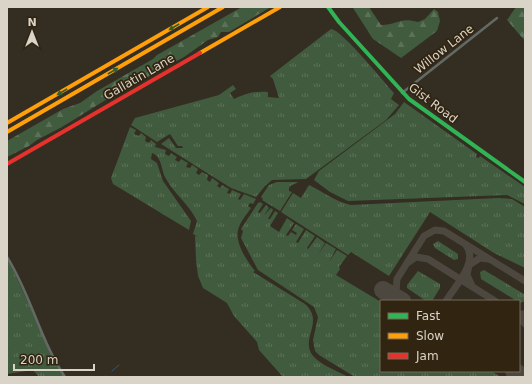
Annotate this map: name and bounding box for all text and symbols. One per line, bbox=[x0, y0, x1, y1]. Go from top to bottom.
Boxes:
north arrow bbox=[12, 12, 52, 52]
text: N bbox=[27, 16, 37, 29]
street label: Willow Lane bbox=[411, 21, 477, 77]
one-way arrow bbox=[168, 23, 180, 30]
street label: Gallatin Lane bbox=[101, 51, 177, 103]
one-way arrow bbox=[107, 67, 119, 74]
street label: Gist Road bbox=[406, 80, 460, 126]
one-way arrow bbox=[56, 88, 68, 95]
legend bbox=[380, 300, 520, 372]
text: Fast bbox=[416, 309, 440, 323]
text: Slow bbox=[416, 329, 444, 343]
scale bar bbox=[14, 346, 94, 372]
text: Jam bbox=[415, 349, 439, 363]
text: 200 m bbox=[20, 353, 58, 367]

